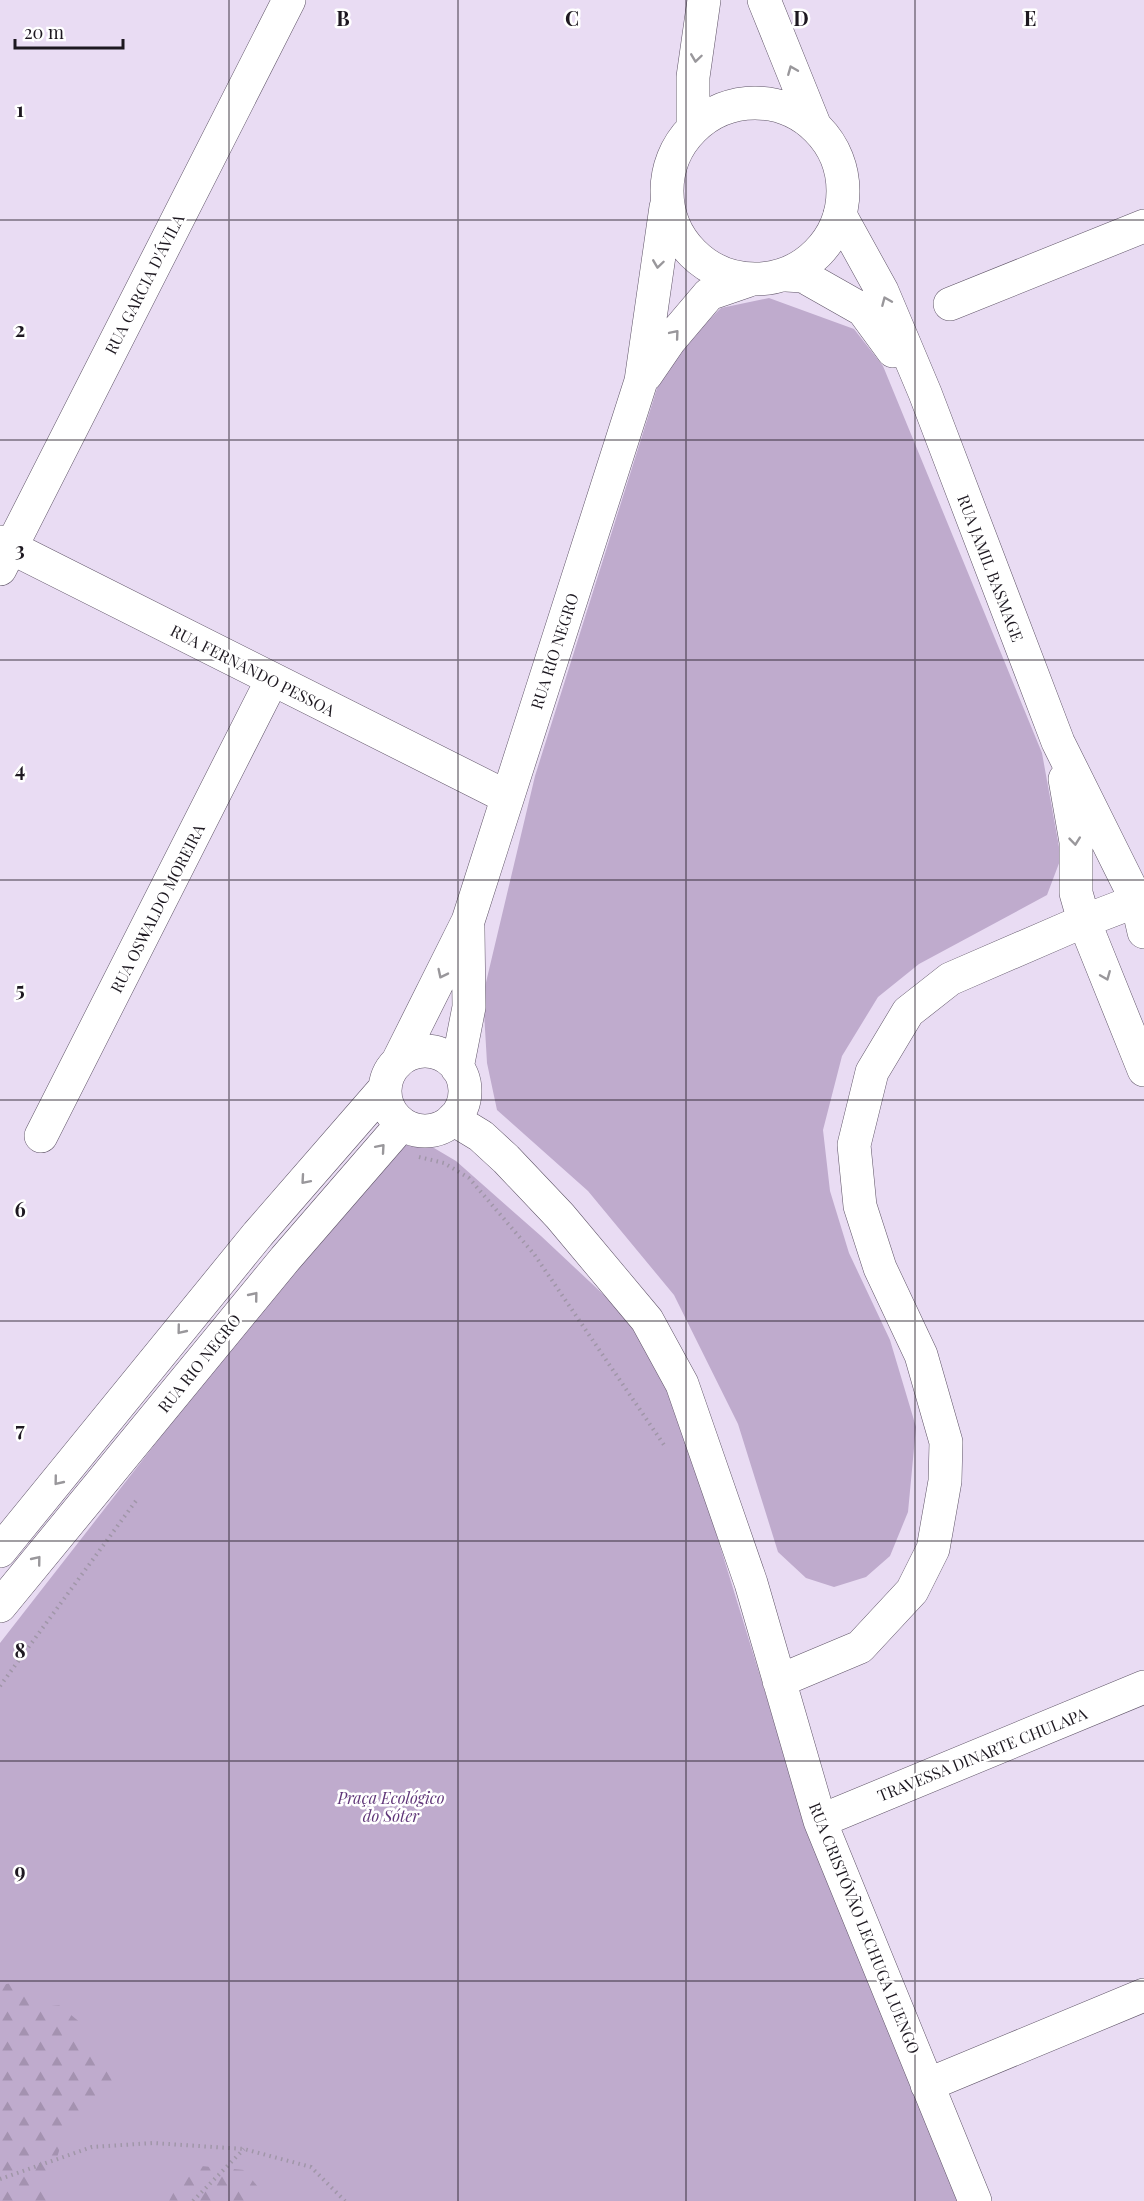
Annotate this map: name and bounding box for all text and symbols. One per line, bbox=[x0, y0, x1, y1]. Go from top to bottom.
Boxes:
text: B bbox=[336, 4, 350, 31]
text: C bbox=[565, 4, 579, 31]
text: D bbox=[793, 4, 809, 31]
text: E bbox=[1024, 4, 1036, 31]
scale bar bbox=[15, 12, 123, 50]
text: 20 m bbox=[24, 20, 64, 44]
one-way arrow bbox=[690, 53, 702, 62]
one-way arrow bbox=[787, 65, 799, 76]
text: 1 bbox=[16, 95, 24, 122]
street label: RUA GARCIA D'ÁVILA bbox=[100, 210, 189, 358]
one-way arrow bbox=[652, 260, 664, 269]
one-way arrow bbox=[881, 296, 893, 307]
text: 2 bbox=[15, 315, 25, 342]
one-way arrow bbox=[668, 330, 679, 341]
street label: RUA JAMIL BASMAGE bbox=[953, 492, 1029, 644]
text: 3 bbox=[15, 535, 25, 562]
street label: RUA RIO NEGRO bbox=[525, 590, 583, 712]
street label: RUA FERNANDO PESSOA bbox=[167, 619, 340, 721]
text: 4 bbox=[15, 755, 25, 782]
street label: RUA OSWALDO MOREIRA bbox=[105, 819, 209, 996]
one-way arrow bbox=[1068, 836, 1081, 845]
one-way arrow bbox=[437, 967, 449, 978]
one-way arrow bbox=[1099, 969, 1111, 980]
text: 5 bbox=[15, 975, 25, 1002]
one-way arrow bbox=[374, 1144, 385, 1155]
one-way arrow bbox=[302, 1173, 313, 1184]
text: 6 bbox=[14, 1195, 26, 1222]
one-way arrow bbox=[247, 1292, 258, 1303]
street label: RUA RIO NEGRO bbox=[153, 1309, 245, 1417]
one-way arrow bbox=[177, 1323, 188, 1334]
text: 7 bbox=[15, 1415, 25, 1442]
one-way arrow bbox=[54, 1474, 65, 1485]
one-way arrow bbox=[30, 1556, 41, 1567]
text: 8 bbox=[14, 1636, 26, 1663]
street label: TRAVESSA DINARTE CHULAPA bbox=[874, 1702, 1091, 1806]
park label: Praça Ecológico do Sóter bbox=[336, 1787, 445, 1826]
street label: RUA CRISTÓVÃO LECHUGA LUENGO bbox=[805, 1799, 925, 2057]
text: 9 bbox=[14, 1856, 26, 1883]

